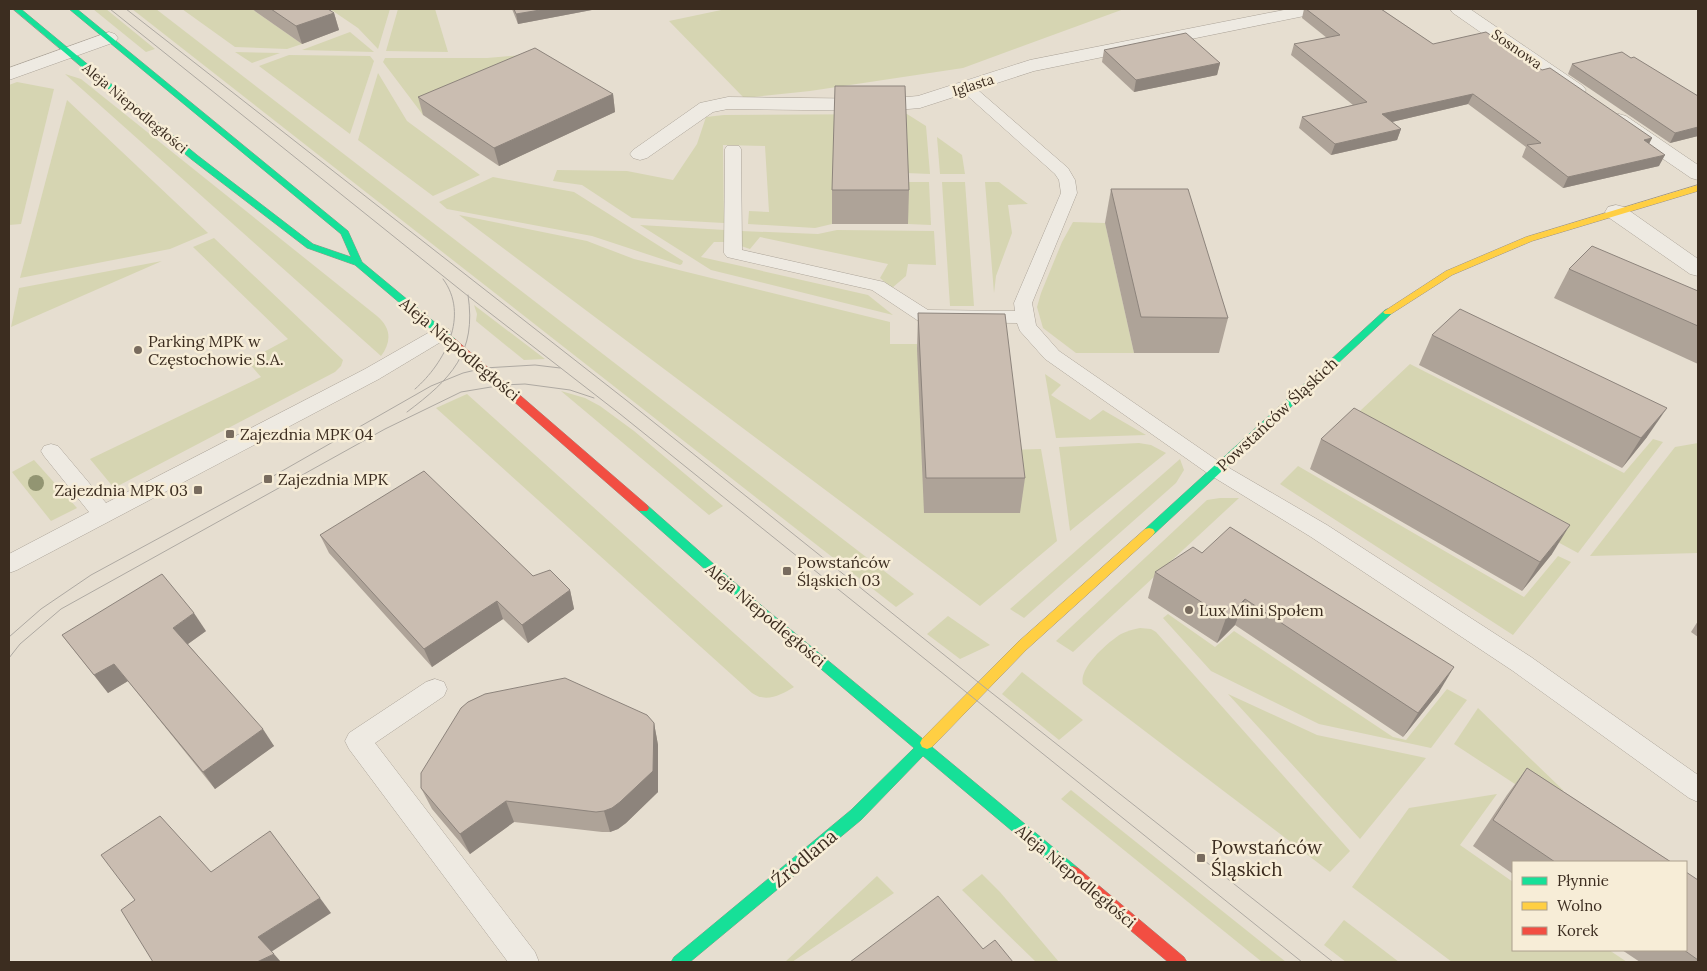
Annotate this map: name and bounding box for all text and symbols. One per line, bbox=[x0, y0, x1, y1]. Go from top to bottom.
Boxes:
street label: Sosnowa bbox=[1488, 25, 1546, 73]
street label: Aleja Niepodległości bbox=[78, 58, 191, 157]
street label: Iglasta bbox=[950, 70, 996, 100]
street label: Aleja Niepodległości bbox=[395, 292, 524, 405]
place label: Parking MPK w Częstochowie S.A. bbox=[148, 331, 284, 369]
marker: Parking MPK w Częstochowie S.A. bbox=[132, 344, 144, 356]
street label: Powstańców Śląskich bbox=[1212, 353, 1342, 475]
place label: Zajezdnia MPK 04 bbox=[240, 424, 374, 444]
marker: Zajezdnia MPK 04 bbox=[224, 428, 236, 440]
place label: Zajezdnia MPK bbox=[278, 469, 388, 489]
marker: Zajezdnia MPK bbox=[262, 473, 274, 485]
place label: Zajezdnia MPK 03 bbox=[55, 480, 188, 500]
marker: Zajezdnia MPK 03 bbox=[192, 484, 204, 496]
place label: Powstańców Śląskich 03 bbox=[797, 552, 891, 590]
street label: Aleja Niepodległości bbox=[701, 558, 830, 671]
marker: Powstańców Śląskich 03 bbox=[781, 565, 793, 577]
place label: Lux Mini Społem bbox=[1199, 600, 1324, 620]
marker: Lux Mini Społem bbox=[1183, 604, 1195, 616]
street label: Aleja Niepodległości bbox=[1011, 819, 1140, 932]
street label: Źródlana bbox=[766, 823, 842, 892]
place label: Powstańców Śląskich bbox=[1211, 835, 1323, 881]
marker: Powstańców Śląskich bbox=[1195, 852, 1207, 864]
legend bbox=[1512, 861, 1687, 951]
text: Płynnie bbox=[1557, 871, 1609, 890]
text: Wolno bbox=[1557, 896, 1602, 915]
text: Korek bbox=[1557, 921, 1598, 940]

